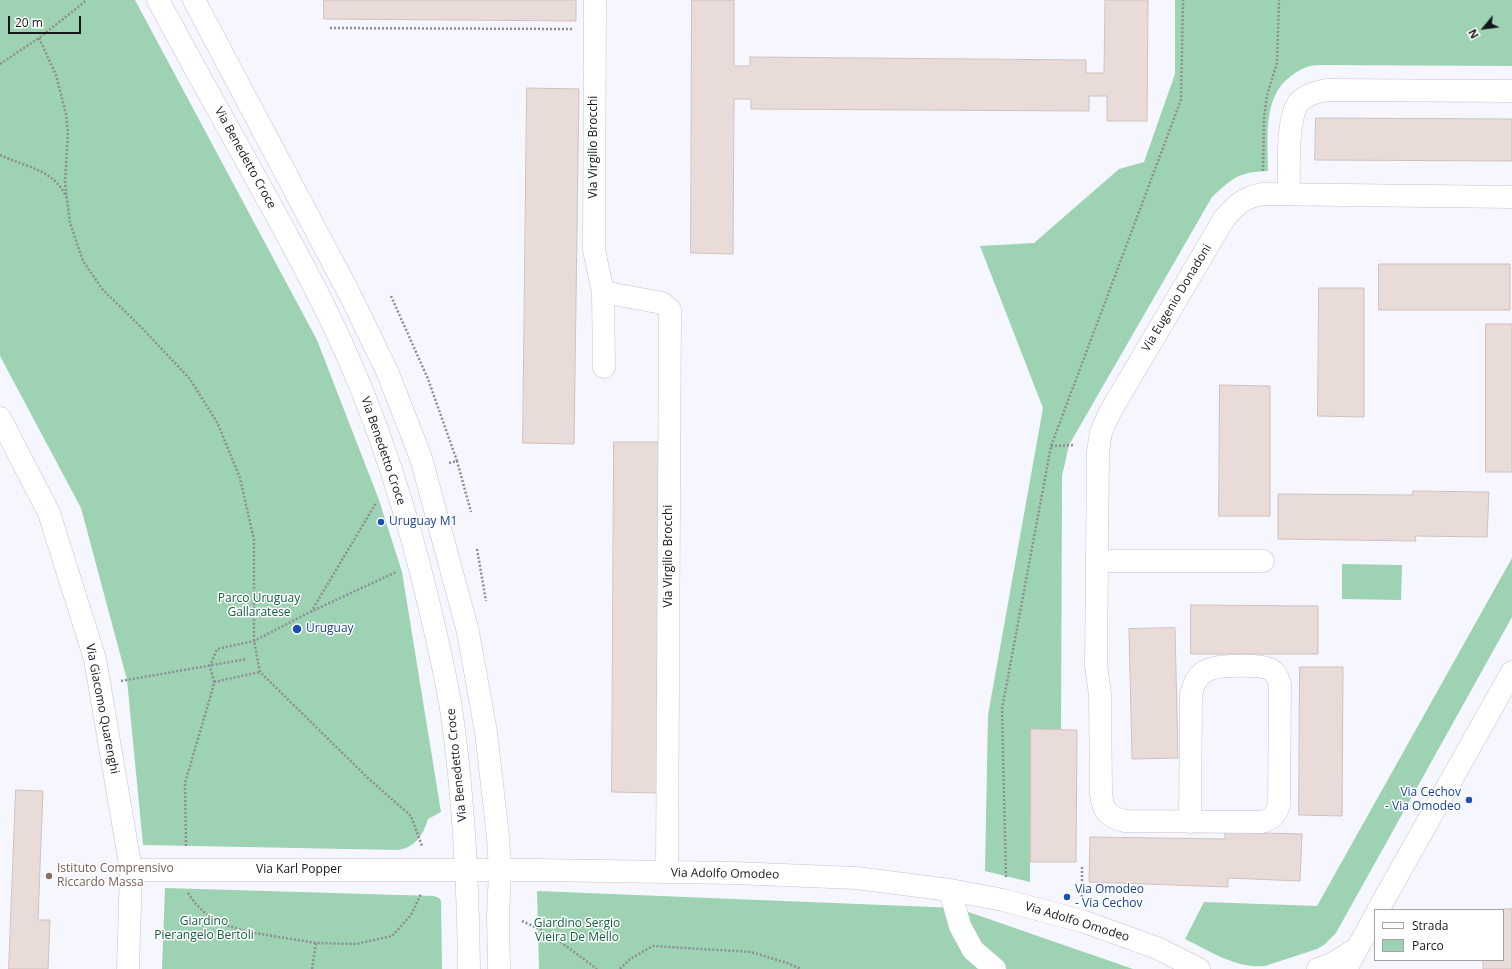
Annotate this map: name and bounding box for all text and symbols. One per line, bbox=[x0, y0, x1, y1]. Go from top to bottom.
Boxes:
scale bar bbox=[10, 8, 83, 34]
north arrow bbox=[1464, 8, 1504, 48]
text: 20 m bbox=[15, 14, 43, 31]
text: N bbox=[1464, 27, 1482, 42]
street label: Via Virgilio Brocchi bbox=[587, 96, 601, 198]
street label: Via Benedetto Croce bbox=[211, 105, 279, 211]
street label: Via Eugenio Donadoni bbox=[1139, 242, 1215, 354]
street label: Via Benedetto Croce bbox=[358, 395, 408, 507]
street label: Via Virgilio Brocchi bbox=[662, 505, 676, 607]
place label: Uruguay M1 bbox=[389, 515, 457, 529]
marker: Uruguay M1 bbox=[376, 517, 386, 527]
park label: Parco Uruguay Gallaratese bbox=[218, 592, 300, 620]
place label: Uruguay bbox=[306, 622, 354, 636]
marker: Uruguay bbox=[291, 623, 303, 635]
street label: Via Giacomo Quarenghi bbox=[82, 643, 122, 775]
street label: Via Benedetto Croce bbox=[444, 708, 470, 822]
place label: Via Cechov - Via Omodeo bbox=[1385, 786, 1461, 814]
marker: Via Cechov - Via Omodeo bbox=[1464, 795, 1474, 805]
place label: Istituto Comprensivo Riccardo Massa bbox=[57, 862, 174, 890]
street label: Via Karl Popper bbox=[256, 863, 342, 877]
street label: Via Adolfo Omodeo bbox=[671, 866, 779, 882]
marker: Istituto Comprensivo Riccardo Massa bbox=[44, 871, 54, 881]
place label: Via Omodeo - Via Cechov bbox=[1075, 883, 1144, 911]
marker: Via Omodeo - Via Cechov bbox=[1062, 892, 1072, 902]
street label: Via Adolfo Omodeo bbox=[1023, 899, 1131, 945]
legend bbox=[1374, 909, 1504, 961]
park label: Giardino Pierangelo Bertoli bbox=[154, 915, 254, 943]
park label: Giardino Sergio Vieira De Mello bbox=[534, 917, 620, 945]
text: Strada bbox=[1412, 917, 1448, 934]
text: Parco bbox=[1412, 937, 1444, 954]

